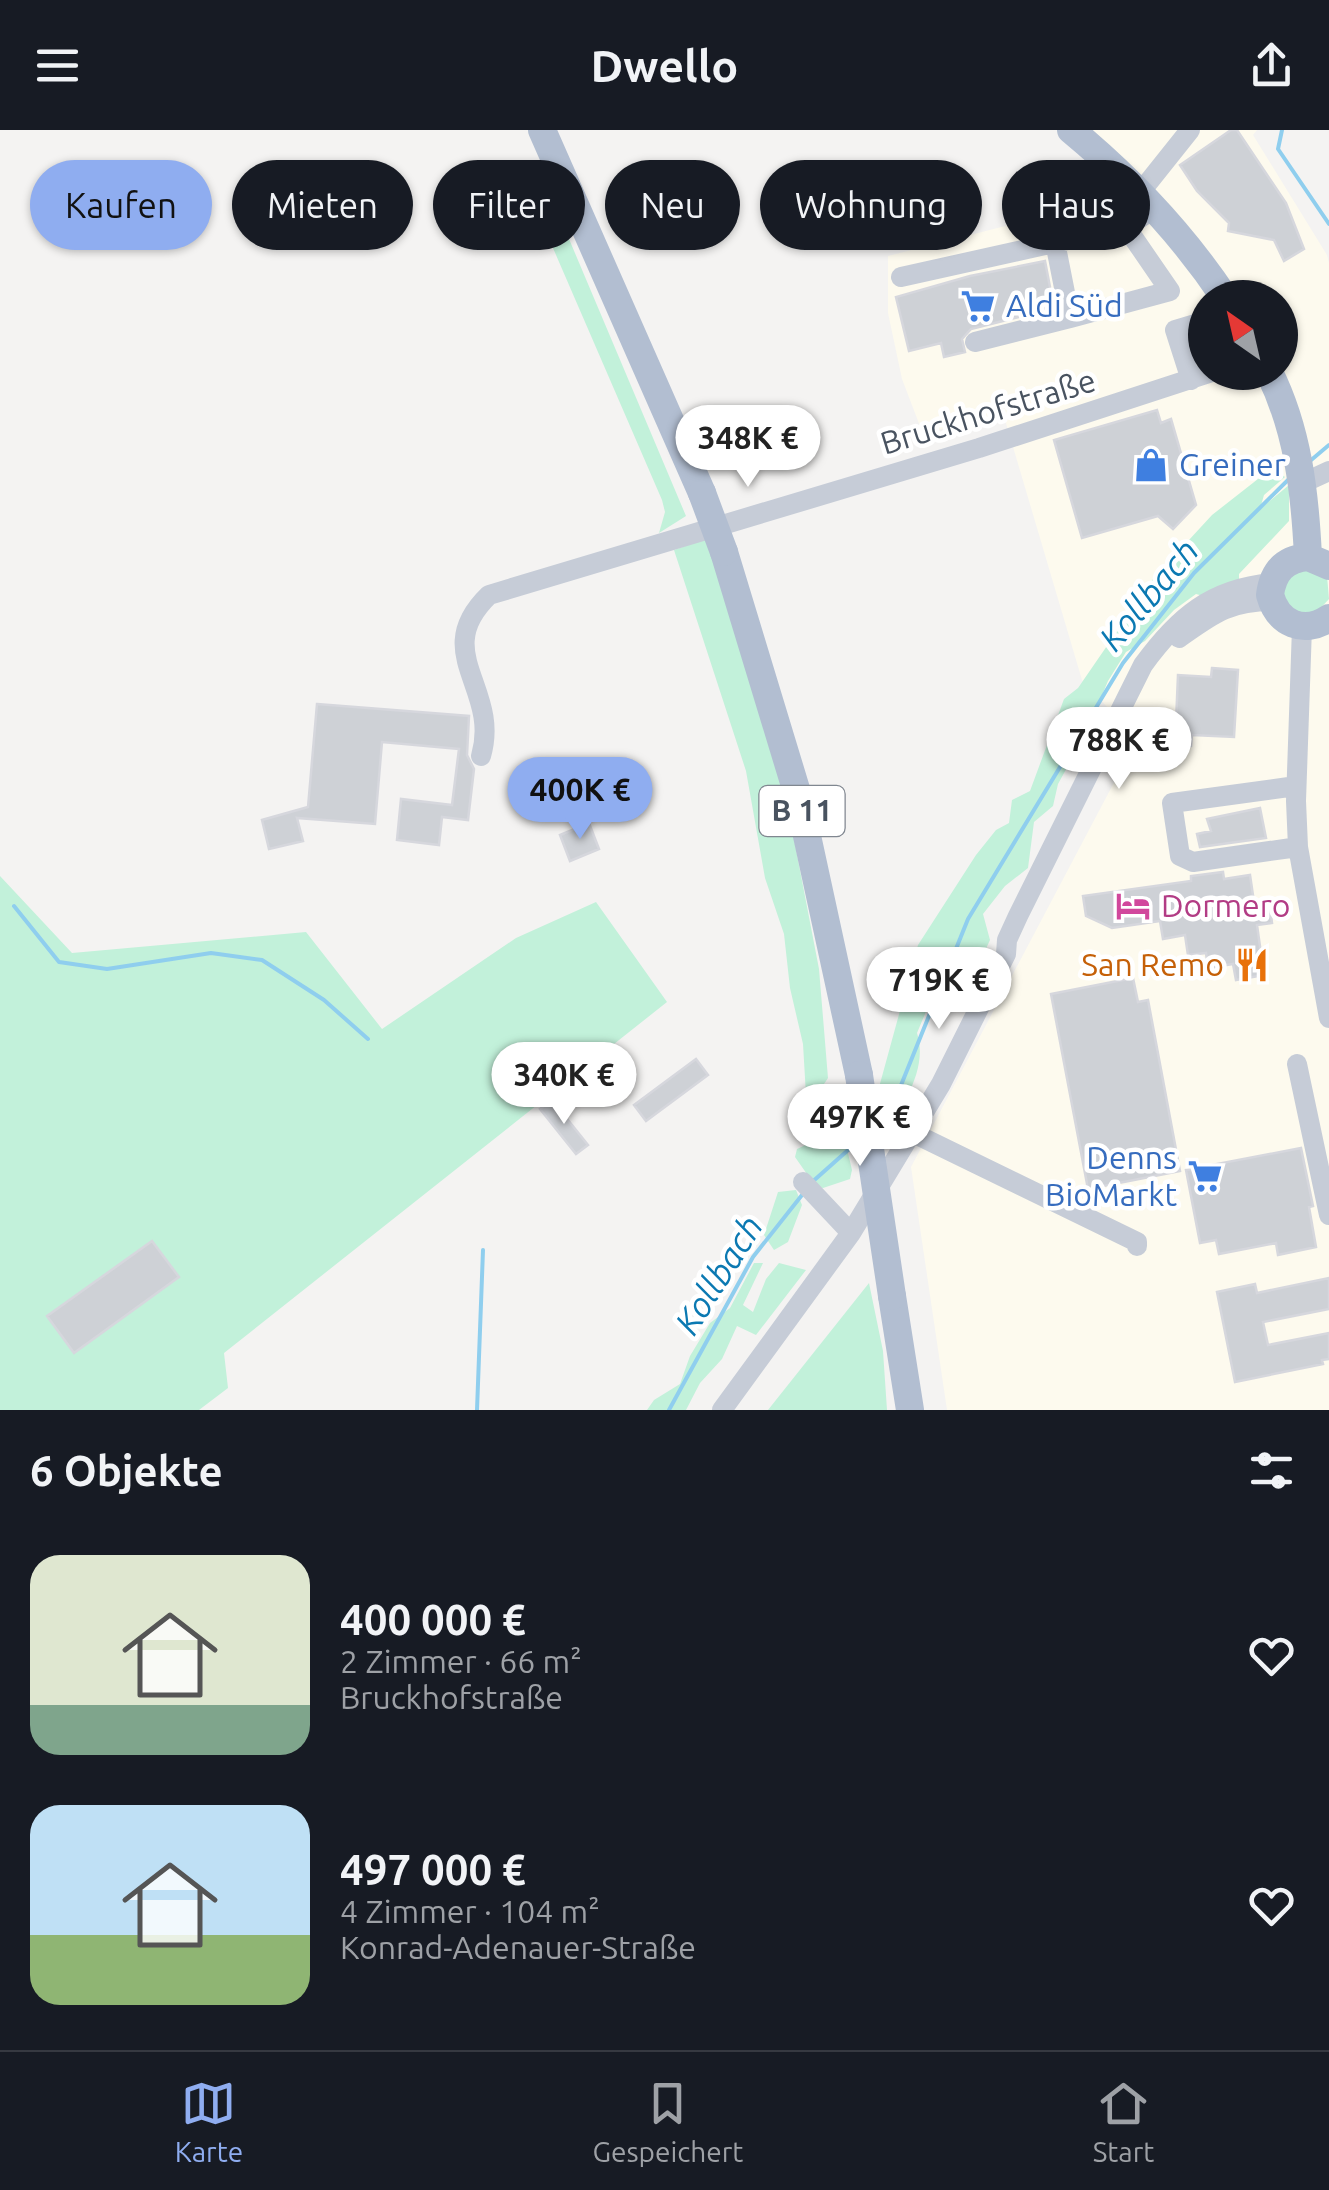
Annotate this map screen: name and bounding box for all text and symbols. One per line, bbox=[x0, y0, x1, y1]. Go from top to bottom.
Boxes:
icon: menu bbox=[30, 38, 85, 93]
icon: share bbox=[1244, 38, 1299, 93]
text: Dwello bbox=[591, 40, 738, 91]
chip: Kaufen bbox=[30, 160, 212, 250]
chip: Mieten bbox=[232, 160, 413, 250]
chip: Filter bbox=[433, 160, 585, 250]
chip: Neu bbox=[605, 160, 740, 250]
chip: Wohnung bbox=[760, 160, 982, 250]
chip: Haus bbox=[1002, 160, 1150, 250]
north arrow bbox=[1188, 280, 1298, 390]
map controls bbox=[1188, 280, 1298, 390]
supermarket icon: Aldi Süd bbox=[959, 287, 997, 325]
place label: Aldi Süd bbox=[1006, 287, 1123, 323]
street label: Bruckhofstraße bbox=[876, 361, 1100, 461]
pin: 348K € bbox=[667, 405, 829, 490]
text: 348K € bbox=[697, 419, 799, 455]
shop icon: Greiner bbox=[1132, 446, 1170, 484]
place label: Greiner bbox=[1179, 446, 1286, 482]
water label: Kollbach bbox=[1090, 531, 1206, 658]
pin: 788K € bbox=[1038, 707, 1200, 792]
text: 788K € bbox=[1068, 721, 1170, 757]
pin: 400K € bbox=[499, 757, 661, 842]
text: 400K € bbox=[529, 771, 631, 807]
road number: B 11 bbox=[760, 786, 844, 836]
hotel icon: Dormero bbox=[1114, 887, 1152, 925]
place label: Dormero bbox=[1161, 887, 1291, 923]
place label: San Remo bbox=[1081, 946, 1224, 982]
restaurant icon: San Remo bbox=[1233, 946, 1271, 984]
pin: 719K € bbox=[858, 947, 1020, 1032]
text: 719K € bbox=[888, 961, 990, 997]
pin: 340K € bbox=[483, 1042, 645, 1127]
text: 340K € bbox=[513, 1056, 615, 1092]
pin: 497K € bbox=[779, 1084, 941, 1169]
text: 497K € bbox=[809, 1098, 911, 1134]
place label: Denns BioMarkt bbox=[1045, 1139, 1177, 1212]
supermarket icon: Denns BioMarkt bbox=[1186, 1157, 1224, 1195]
water label: Kollbach bbox=[666, 1208, 770, 1341]
icon: filters bbox=[1244, 1443, 1299, 1498]
text: 6 Objekte bbox=[30, 1447, 223, 1494]
icon: home bbox=[110, 1595, 230, 1715]
text: 400 000 € bbox=[340, 1596, 526, 1643]
icon: heart bbox=[1244, 1628, 1299, 1683]
text: 2 Zimmer · 66 m² bbox=[340, 1643, 582, 1679]
text: Bruckhofstraße bbox=[340, 1679, 563, 1715]
icon: home bbox=[110, 1845, 230, 1965]
text: 497 000 € bbox=[340, 1846, 526, 1893]
icon: heart bbox=[1244, 1878, 1299, 1933]
text: 4 Zimmer · 104 m² bbox=[340, 1893, 600, 1929]
text: Konrad-Adenauer-Straße bbox=[340, 1929, 696, 1965]
tab: Karte bbox=[175, 2076, 243, 2167]
tab: Gespeichert bbox=[592, 2076, 743, 2167]
tab: Start bbox=[1093, 2076, 1154, 2167]

